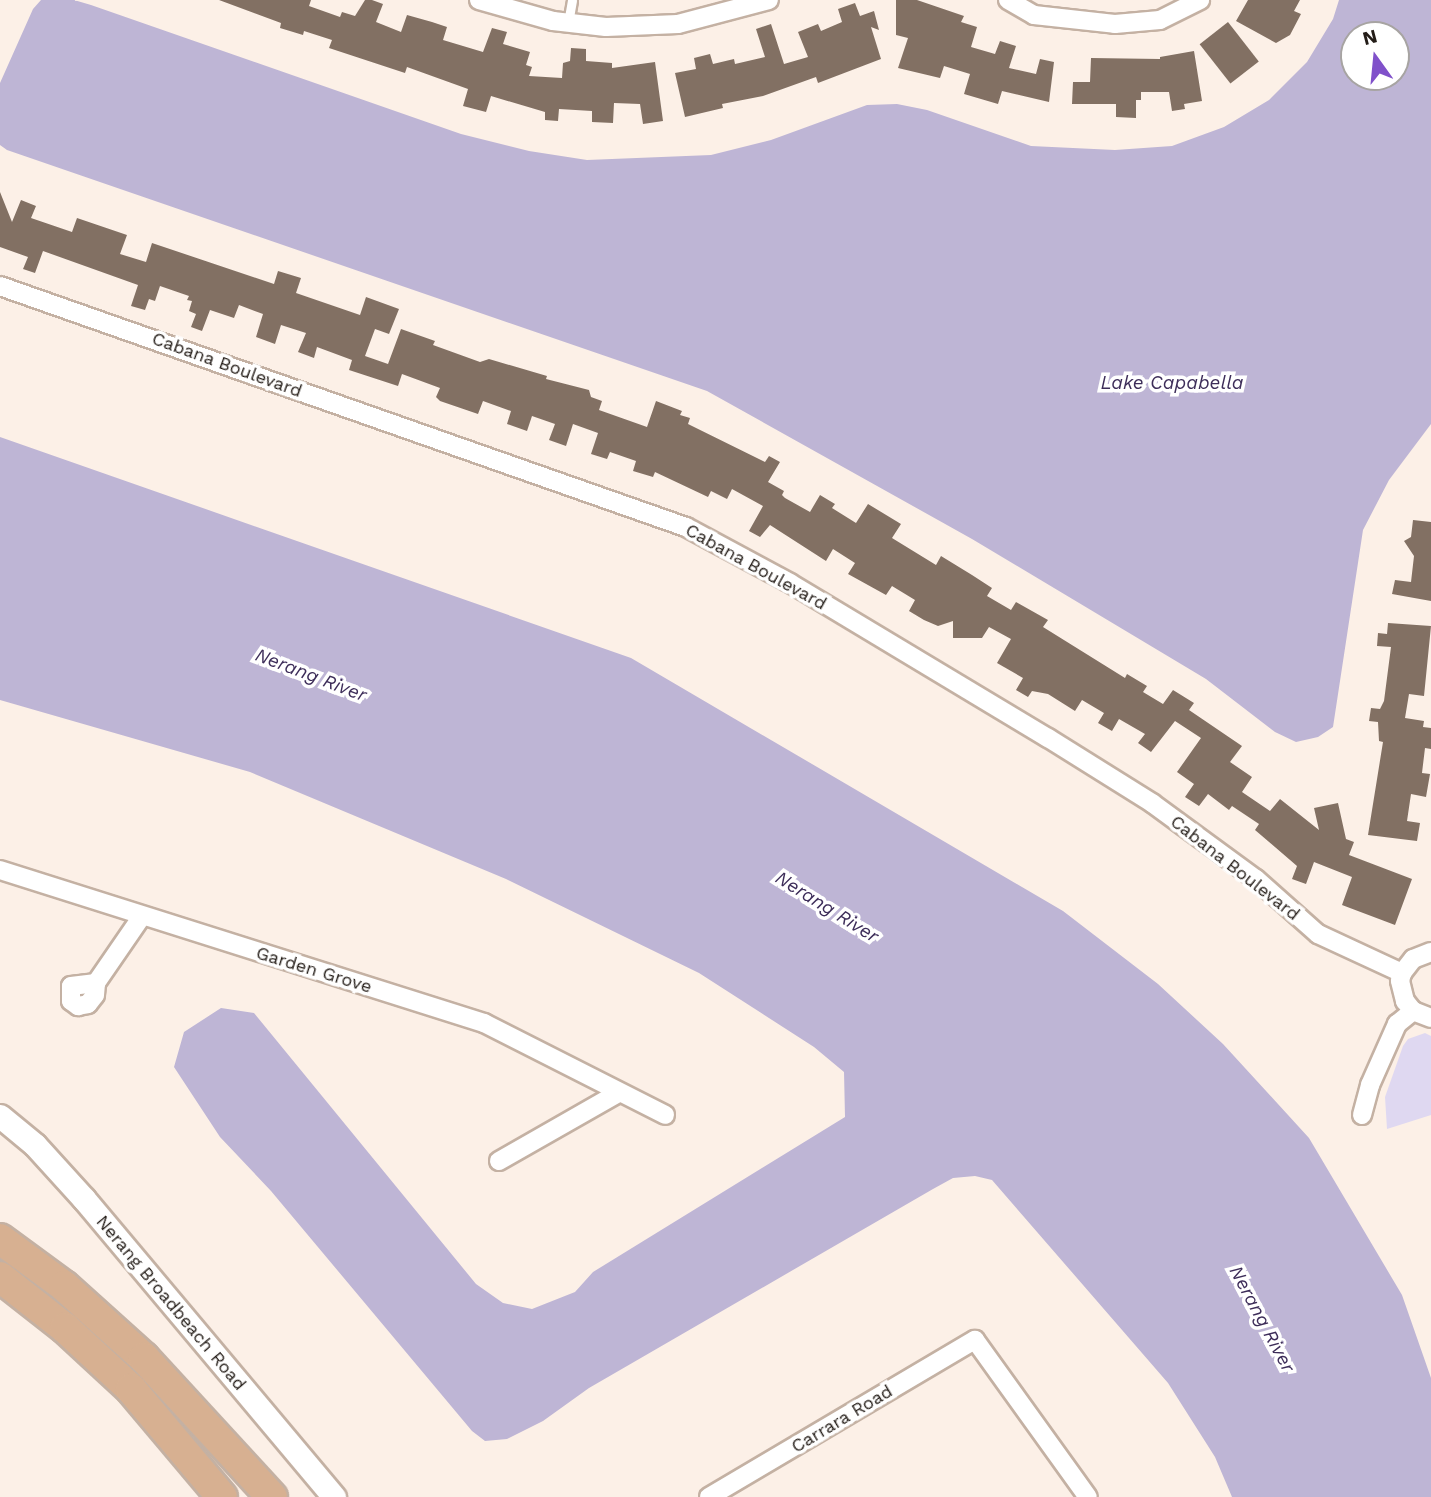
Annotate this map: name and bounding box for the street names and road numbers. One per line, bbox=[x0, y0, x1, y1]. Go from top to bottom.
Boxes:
street label: Cabana Boulevard bbox=[149, 328, 305, 402]
street label: Cabana Boulevard bbox=[681, 519, 831, 615]
street label: Cabana Boulevard bbox=[1166, 811, 1304, 925]
street label: Garden Grove bbox=[254, 942, 374, 998]
street label: Nerang Broadbeach Road bbox=[91, 1211, 251, 1395]
street label: Carrara Road bbox=[787, 1380, 897, 1458]

